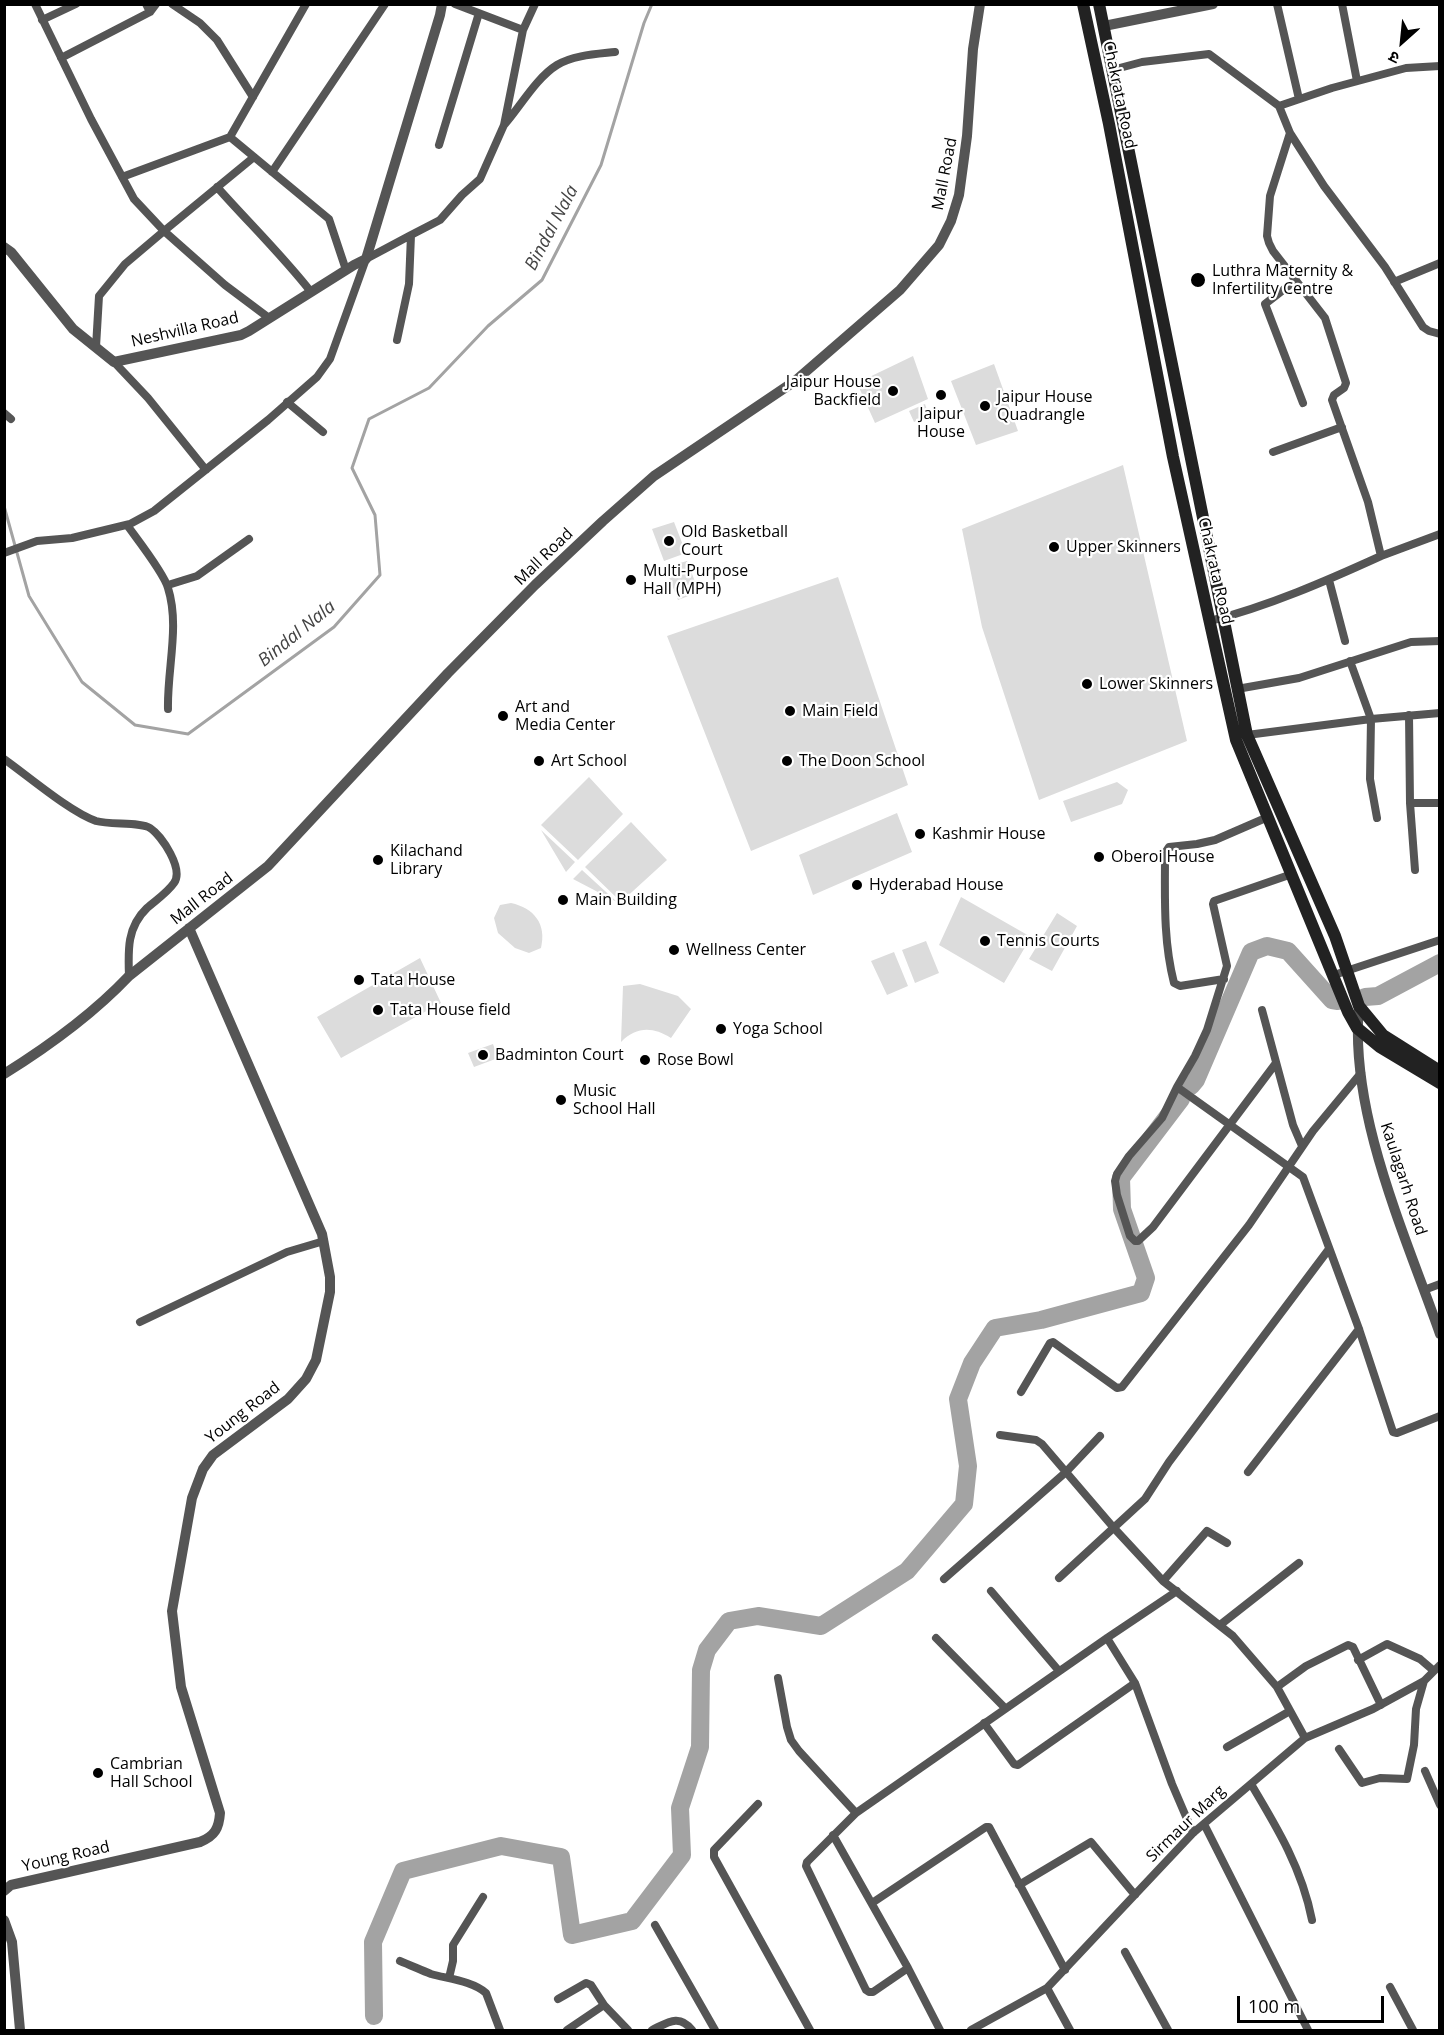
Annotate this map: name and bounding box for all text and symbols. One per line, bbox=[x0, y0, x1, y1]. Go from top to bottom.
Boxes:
north arrow bbox=[1372, 12, 1432, 72]
street label: Chakrata Road bbox=[1098, 39, 1140, 151]
text: उ bbox=[1385, 46, 1403, 70]
street label: Mall Road bbox=[929, 136, 961, 212]
water label: Bindal Nala bbox=[521, 182, 583, 274]
place label: Luthra Maternity & Infertility Centre bbox=[1212, 261, 1353, 299]
marker: Luthra Maternity & Infertility Centre bbox=[1189, 271, 1207, 289]
street label: Neshvilla Road bbox=[129, 308, 241, 352]
place label: Jaipur House Backfield bbox=[786, 372, 881, 410]
marker: Jaipur House Backfield bbox=[886, 384, 900, 398]
place label: Jaipur House Quadrangle bbox=[997, 387, 1092, 425]
marker: Jaipur House bbox=[934, 388, 948, 402]
marker: Jaipur House Quadrangle bbox=[978, 399, 992, 413]
place label: Jaipur House bbox=[917, 404, 965, 442]
street label: Chakrata Road bbox=[1193, 515, 1237, 627]
place label: Old Basketball Court bbox=[681, 522, 788, 560]
street label: Mall Road bbox=[511, 524, 577, 590]
marker: Old Basketball Court bbox=[662, 534, 676, 548]
place label: Upper Skinners bbox=[1066, 537, 1181, 557]
marker: Upper Skinners bbox=[1047, 540, 1061, 554]
place label: Multi-Purpose Hall (MPH) bbox=[643, 561, 748, 599]
marker: Multi-Purpose Hall (MPH) bbox=[624, 573, 638, 587]
water label: Bindal Nala bbox=[254, 596, 340, 672]
place label: Lower Skinners bbox=[1099, 674, 1213, 694]
marker: Lower Skinners bbox=[1080, 677, 1094, 691]
place label: Art and Media Center bbox=[515, 697, 615, 735]
place label: Main Field bbox=[802, 701, 878, 721]
marker: Main Field bbox=[783, 704, 797, 718]
marker: Art and Media Center bbox=[496, 709, 510, 723]
place label: Art School bbox=[551, 751, 627, 771]
place label: The Doon School bbox=[799, 751, 925, 771]
marker: Art School bbox=[532, 754, 546, 768]
marker: The Doon School bbox=[780, 754, 794, 768]
place label: Kashmir House bbox=[932, 824, 1046, 844]
marker: Kashmir House bbox=[913, 827, 927, 841]
place label: Kilachand Library bbox=[390, 841, 463, 879]
place label: Oberoi House bbox=[1111, 847, 1214, 867]
marker: Oberoi House bbox=[1092, 850, 1106, 864]
marker: Kilachand Library bbox=[371, 853, 385, 867]
street label: Mall Road bbox=[167, 869, 237, 929]
place label: Hyderabad House bbox=[869, 875, 1003, 895]
marker: Hyderabad House bbox=[850, 878, 864, 892]
place label: Main Building bbox=[575, 890, 677, 910]
marker: Main Building bbox=[556, 893, 570, 907]
place label: Tennis Courts bbox=[997, 931, 1100, 951]
marker: Tennis Courts bbox=[978, 934, 992, 948]
place label: Wellness Center bbox=[686, 940, 806, 960]
marker: Wellness Center bbox=[667, 943, 681, 957]
place label: Tata House bbox=[371, 970, 455, 990]
marker: Tata House bbox=[352, 973, 366, 987]
place label: Tata House field bbox=[390, 1000, 511, 1020]
marker: Tata House field bbox=[371, 1003, 385, 1017]
place label: Yoga School bbox=[733, 1019, 823, 1039]
marker: Yoga School bbox=[714, 1022, 728, 1036]
place label: Badminton Court bbox=[495, 1045, 624, 1065]
marker: Badminton Court bbox=[476, 1048, 490, 1062]
place label: Rose Bowl bbox=[657, 1050, 734, 1070]
marker: Rose Bowl bbox=[638, 1053, 652, 1067]
place label: Music School Hall bbox=[573, 1081, 655, 1119]
marker: Music School Hall bbox=[554, 1093, 568, 1107]
street label: Kaulagarh Road bbox=[1376, 1120, 1430, 1238]
street label: Young Road bbox=[202, 1378, 284, 1448]
place label: Cambrian Hall School bbox=[110, 1754, 192, 1792]
marker: Cambrian Hall School bbox=[91, 1766, 105, 1780]
street label: Sirmaur Marg bbox=[1143, 1782, 1229, 1866]
street label: Young Road bbox=[20, 1838, 112, 1876]
scale bar bbox=[1240, 1984, 1387, 2022]
text: 100 m bbox=[1248, 1994, 1300, 2018]

